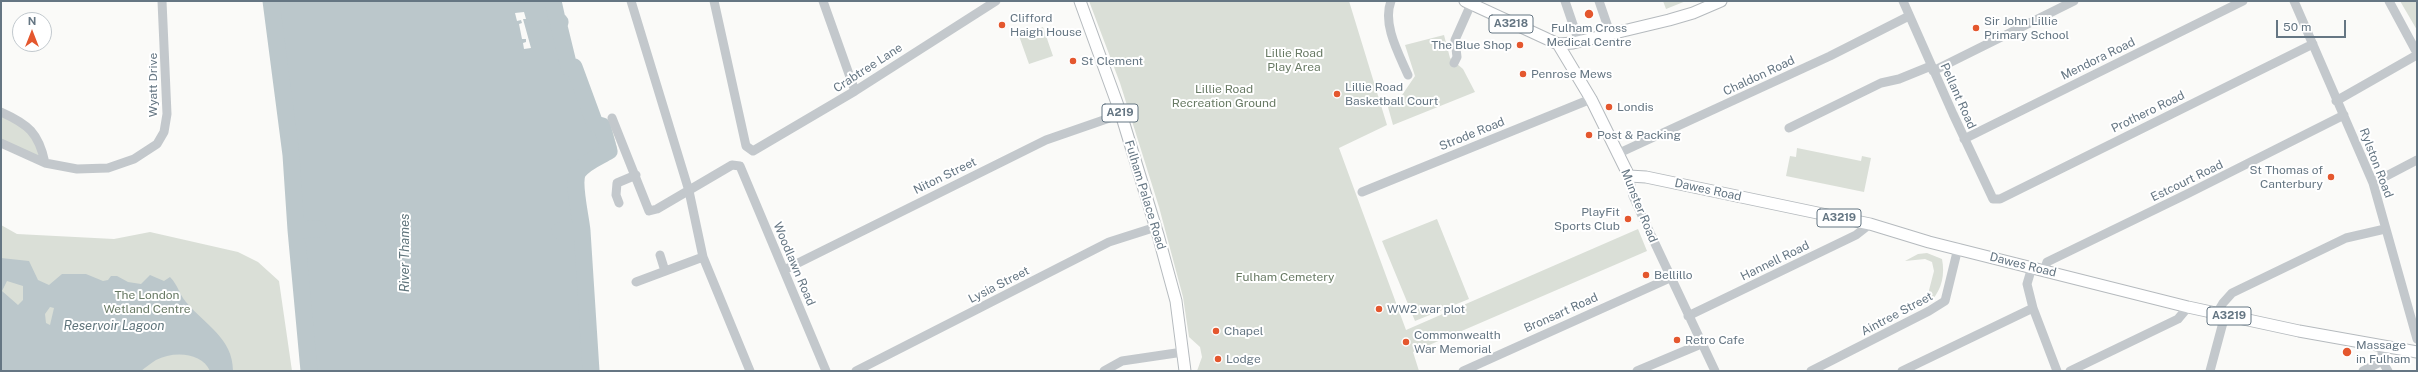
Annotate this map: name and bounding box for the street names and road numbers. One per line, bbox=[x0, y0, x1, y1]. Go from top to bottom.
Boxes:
road number: A3218 bbox=[1489, 15, 1533, 33]
street label: Mendora Road bbox=[2059, 35, 2137, 83]
street label: Crabtree Lane bbox=[831, 40, 905, 96]
street label: Wyatt Drive bbox=[146, 53, 160, 117]
street label: Chaldon Road bbox=[1721, 53, 1797, 99]
street label: Pellant Road bbox=[1937, 61, 1979, 131]
street label: Prothero Road bbox=[2109, 88, 2187, 136]
road number: A219 bbox=[1102, 104, 1138, 122]
street label: Strode Road bbox=[1437, 114, 1507, 154]
street label: Rylston Road bbox=[2356, 126, 2396, 200]
street label: Fulham Palace Road bbox=[1122, 139, 1168, 251]
street label: Niton Street bbox=[911, 155, 979, 197]
street label: Estcourt Road bbox=[2149, 157, 2225, 205]
street label: Munster Road bbox=[1618, 167, 1660, 245]
street label: Dawes Road bbox=[1673, 176, 1743, 204]
road number: A3219 bbox=[1817, 209, 1861, 227]
street label: Woodlawn Road bbox=[770, 220, 818, 308]
street label: Hannell Road bbox=[1738, 238, 1812, 284]
street label: Dawes Road bbox=[1988, 250, 2058, 280]
street label: Lysia Street bbox=[966, 264, 1032, 306]
street label: Aintree Street bbox=[1859, 289, 1935, 339]
street label: Bronsart Road bbox=[1522, 290, 1600, 336]
road number: A3219 bbox=[2207, 307, 2251, 325]

